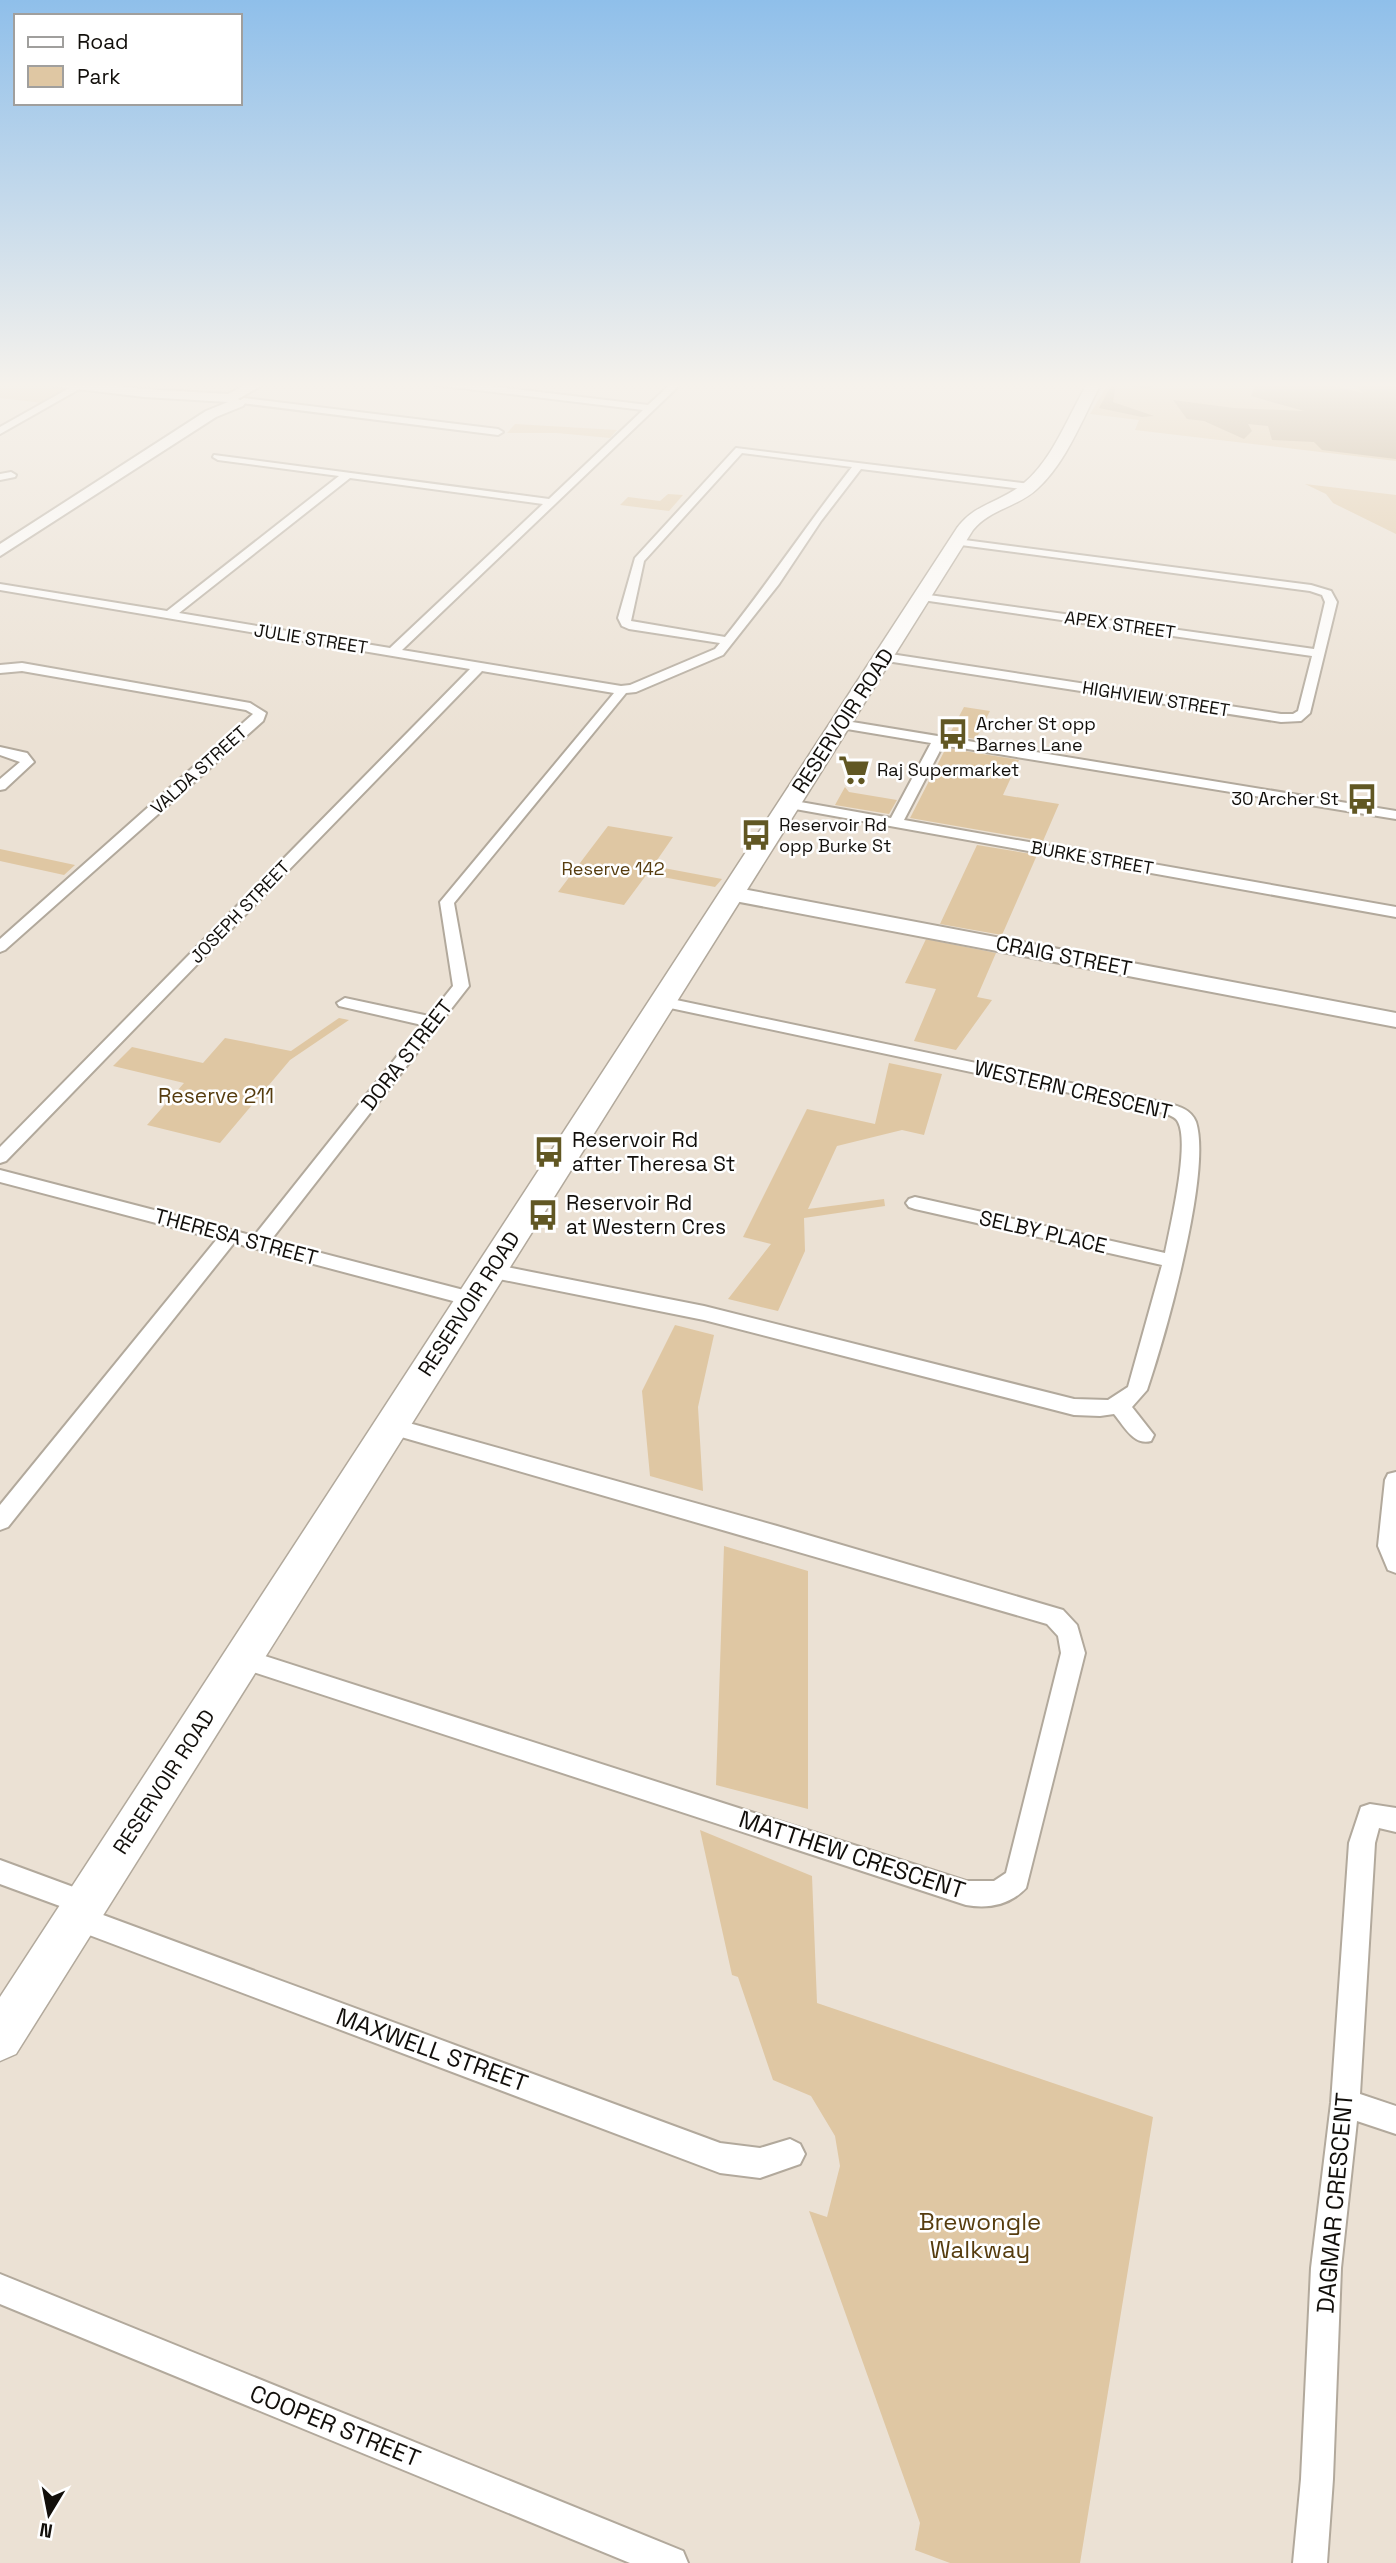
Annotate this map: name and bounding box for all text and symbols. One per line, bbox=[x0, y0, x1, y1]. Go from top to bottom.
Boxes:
legend bbox=[14, 14, 242, 105]
text: Road bbox=[77, 28, 129, 55]
text: Park bbox=[77, 63, 121, 90]
street label: APEX STREET bbox=[1063, 605, 1177, 644]
street label: JULIE STREET bbox=[253, 618, 370, 659]
street label: RESERVOIR ROAD bbox=[786, 643, 900, 798]
street label: HIGHVIEW STREET bbox=[1081, 675, 1232, 722]
place label: Archer St opp Barnes Lane bbox=[976, 712, 1096, 756]
bus stop icon: Archer St opp Barnes Lane bbox=[936, 717, 970, 751]
street label: VALDA STREET bbox=[146, 720, 252, 819]
supermarket icon: Raj Supermarket bbox=[837, 753, 871, 787]
place label: Raj Supermarket bbox=[877, 758, 1019, 781]
bus stop icon: 30 Archer St bbox=[1345, 782, 1379, 816]
place label: 30 Archer St bbox=[1231, 787, 1339, 810]
place label: Reservoir Rd opp Burke St bbox=[779, 813, 891, 857]
bus stop icon: Reservoir Rd opp Burke St bbox=[739, 818, 773, 852]
street label: BURKE STREET bbox=[1029, 835, 1156, 880]
street label: JOSEPH STREET bbox=[185, 855, 295, 968]
park label: Reserve 142 bbox=[561, 857, 665, 880]
street label: CRAIG STREET bbox=[994, 929, 1134, 982]
street label: DORA STREET bbox=[355, 994, 458, 1116]
street label: WESTERN CRESCENT bbox=[972, 1054, 1175, 1125]
park label: Reserve 211 bbox=[158, 1082, 274, 1109]
place label: Reservoir Rd after Theresa St bbox=[572, 1126, 735, 1177]
bus stop icon: Reservoir Rd after Theresa St bbox=[532, 1135, 566, 1169]
place label: Reservoir Rd at Western Cres bbox=[566, 1189, 726, 1240]
bus stop icon: Reservoir Rd at Western Cres bbox=[526, 1198, 560, 1232]
street label: THERESA STREET bbox=[151, 1202, 321, 1271]
street label: SELBY PLACE bbox=[977, 1204, 1110, 1259]
street label: RESERVOIR ROAD bbox=[412, 1226, 526, 1381]
street label: RESERVOIR ROAD bbox=[107, 1704, 221, 1859]
street label: MATTHEW CRESCENT bbox=[735, 1803, 969, 1906]
street label: MAXWELL STREET bbox=[332, 2000, 532, 2099]
street label: DAGMAR CRESCENT bbox=[1309, 2091, 1360, 2315]
park label: Brewongle Walkway bbox=[919, 2206, 1041, 2265]
street label: COOPER STREET bbox=[245, 2377, 425, 2474]
north arrow bbox=[14, 2479, 84, 2549]
text: N bbox=[38, 2517, 55, 2544]

